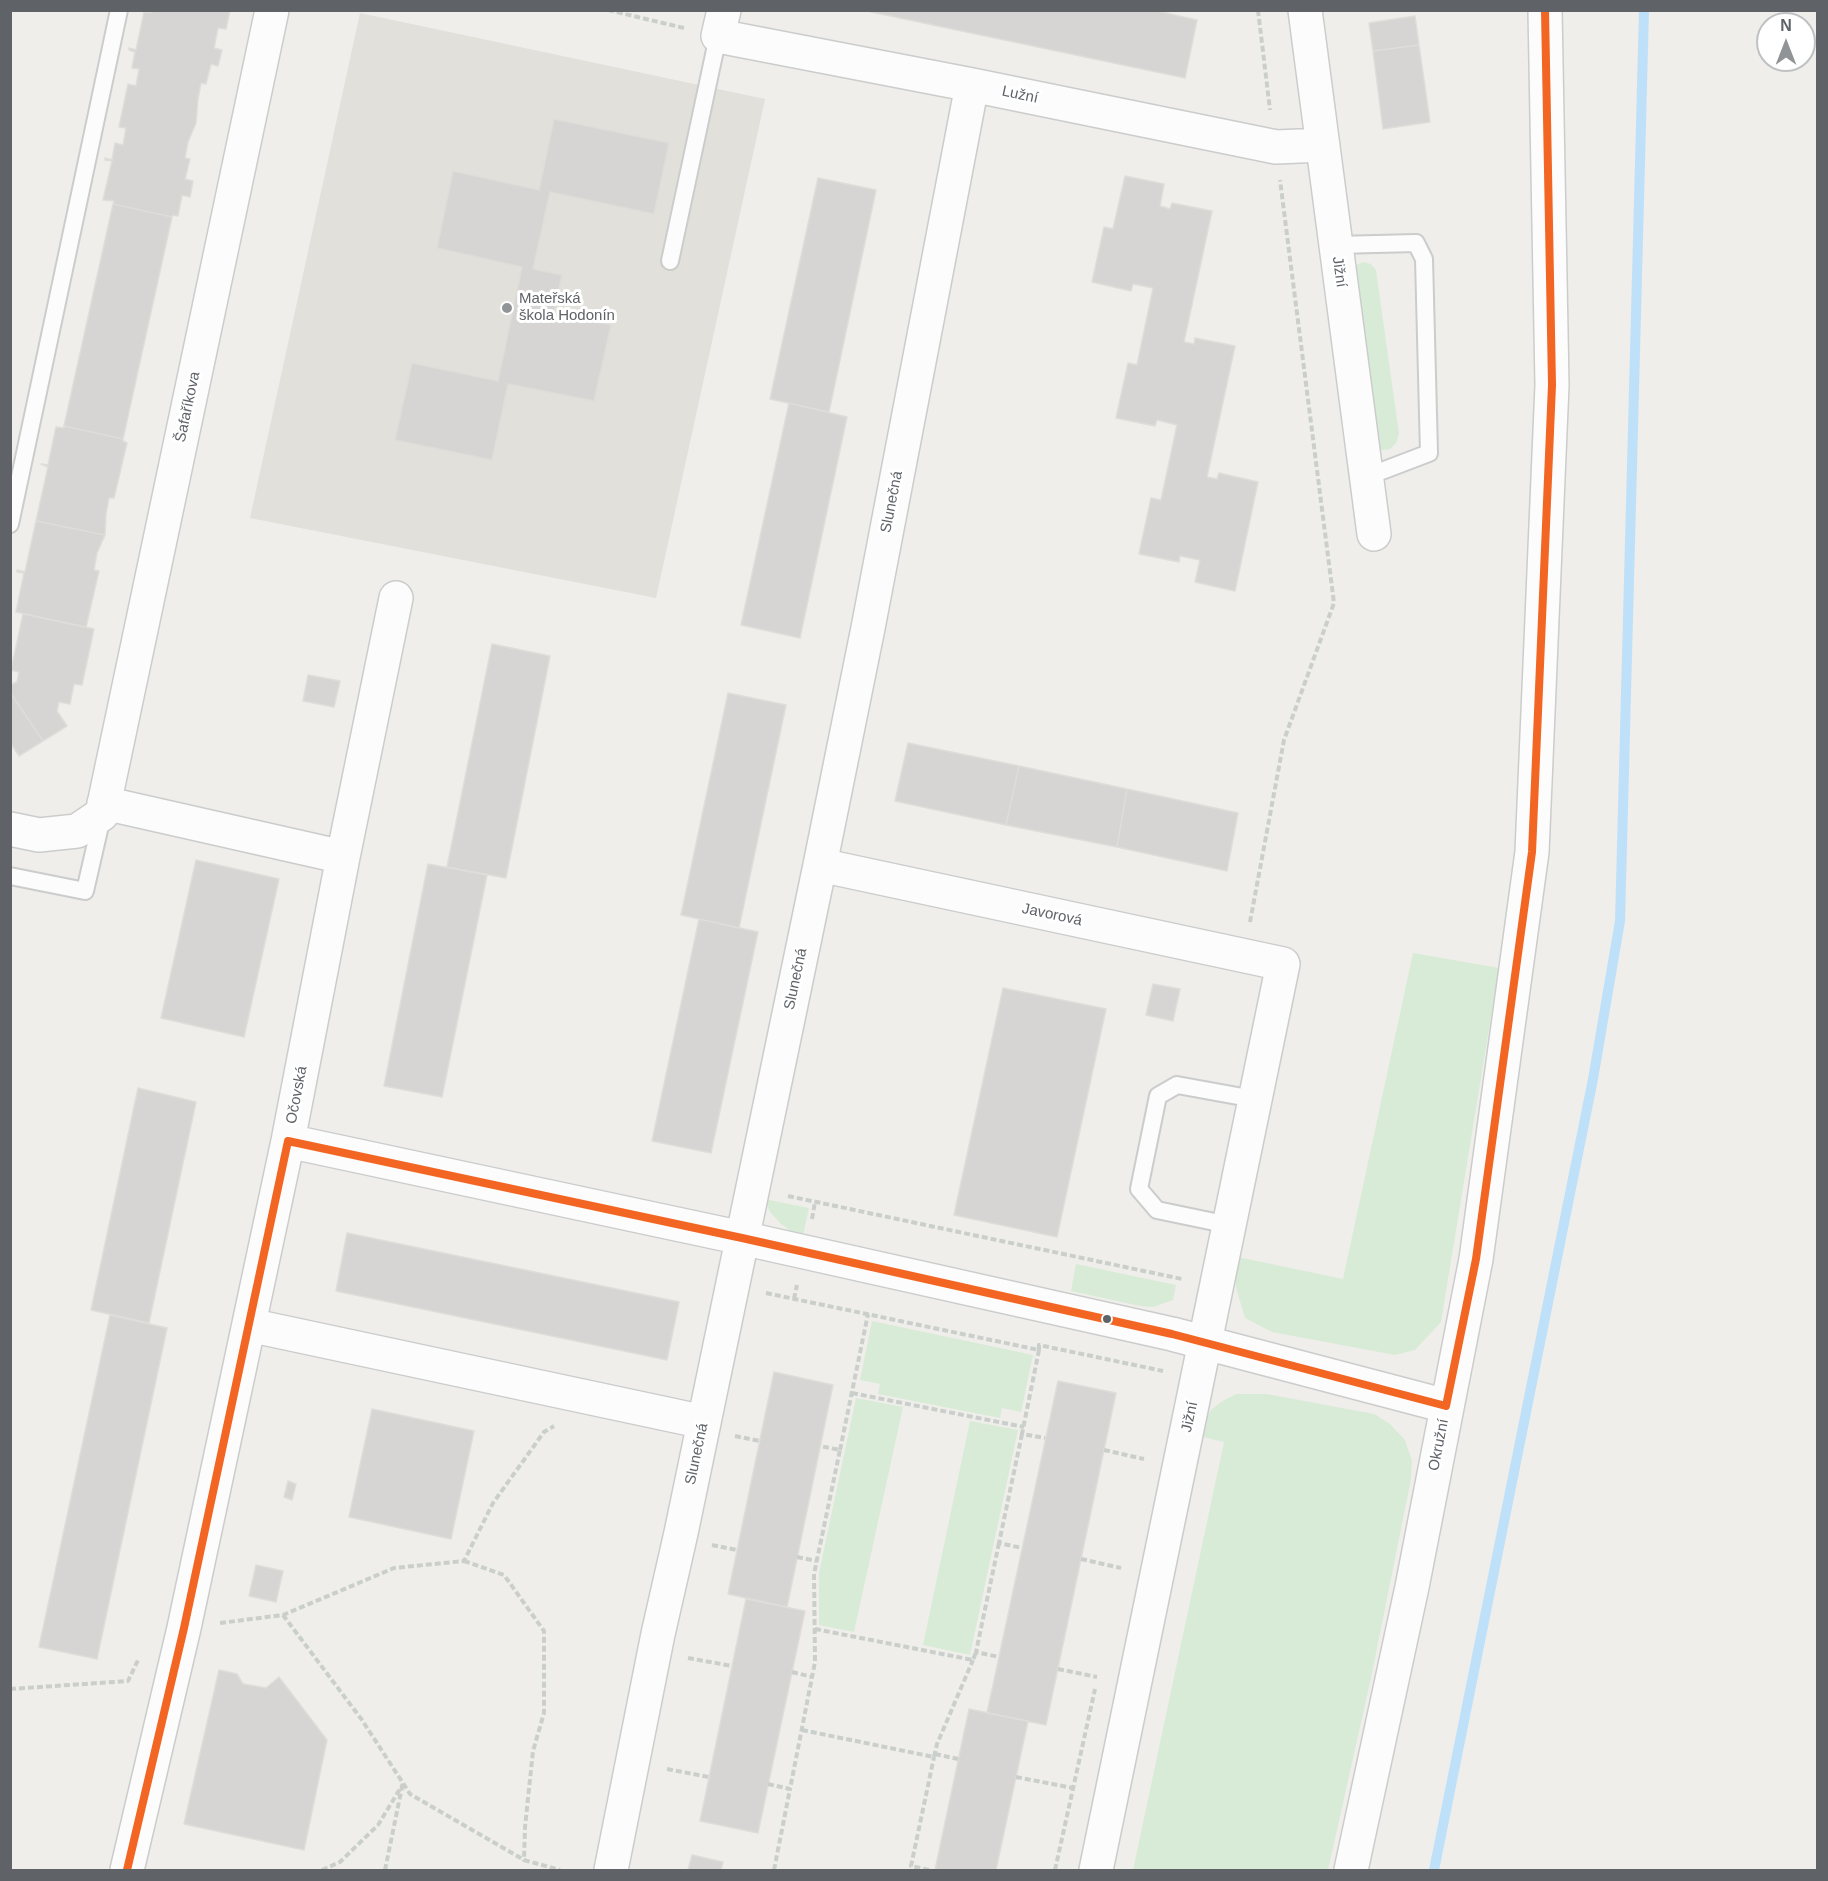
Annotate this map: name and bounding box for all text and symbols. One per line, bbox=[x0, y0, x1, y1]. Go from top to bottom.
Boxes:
north arrow bbox=[1756, 12, 1816, 72]
text: N bbox=[1780, 17, 1792, 34]
street label: Lužní bbox=[1000, 82, 1040, 108]
street label: Jižní bbox=[1328, 255, 1350, 289]
place label: Mateřská škola Hodonín bbox=[519, 290, 615, 325]
marker: Mateřská škola Hodonín bbox=[500, 301, 514, 315]
street label: Šafaříkova bbox=[172, 370, 204, 444]
street label: Slunečná bbox=[877, 470, 907, 534]
street label: Javorová bbox=[1020, 900, 1084, 930]
street label: Slunečná bbox=[781, 947, 811, 1011]
street label: Očovská bbox=[283, 1065, 311, 1125]
unlabelled marker bbox=[1101, 1313, 1113, 1325]
street label: Jižní bbox=[1178, 1400, 1202, 1434]
street label: Okružní bbox=[1425, 1418, 1453, 1472]
street label: Slunečná bbox=[682, 1422, 712, 1486]

